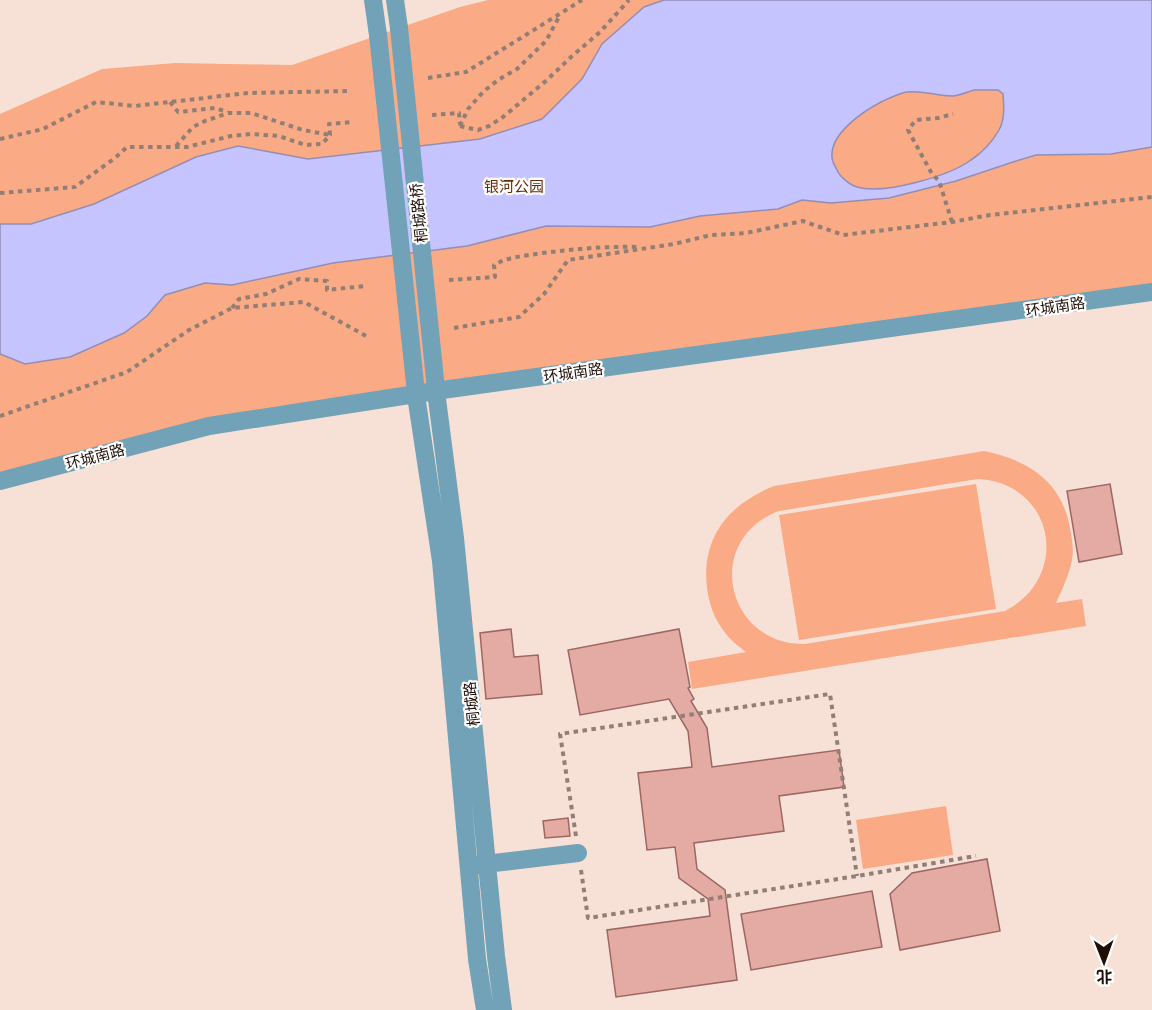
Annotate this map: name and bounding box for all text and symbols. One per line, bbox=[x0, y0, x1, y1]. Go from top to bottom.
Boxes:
park label: 银河公园 bbox=[484, 177, 544, 195]
street label: 桐城路桥 bbox=[406, 182, 430, 244]
street label: 环城南路 bbox=[1024, 293, 1086, 319]
street label: 环城南路 bbox=[542, 359, 604, 385]
street label: 环城南路 bbox=[64, 440, 126, 472]
street label: 桐城路 bbox=[460, 681, 482, 727]
north arrow bbox=[1074, 932, 1134, 992]
text: 北 bbox=[1096, 968, 1112, 987]

